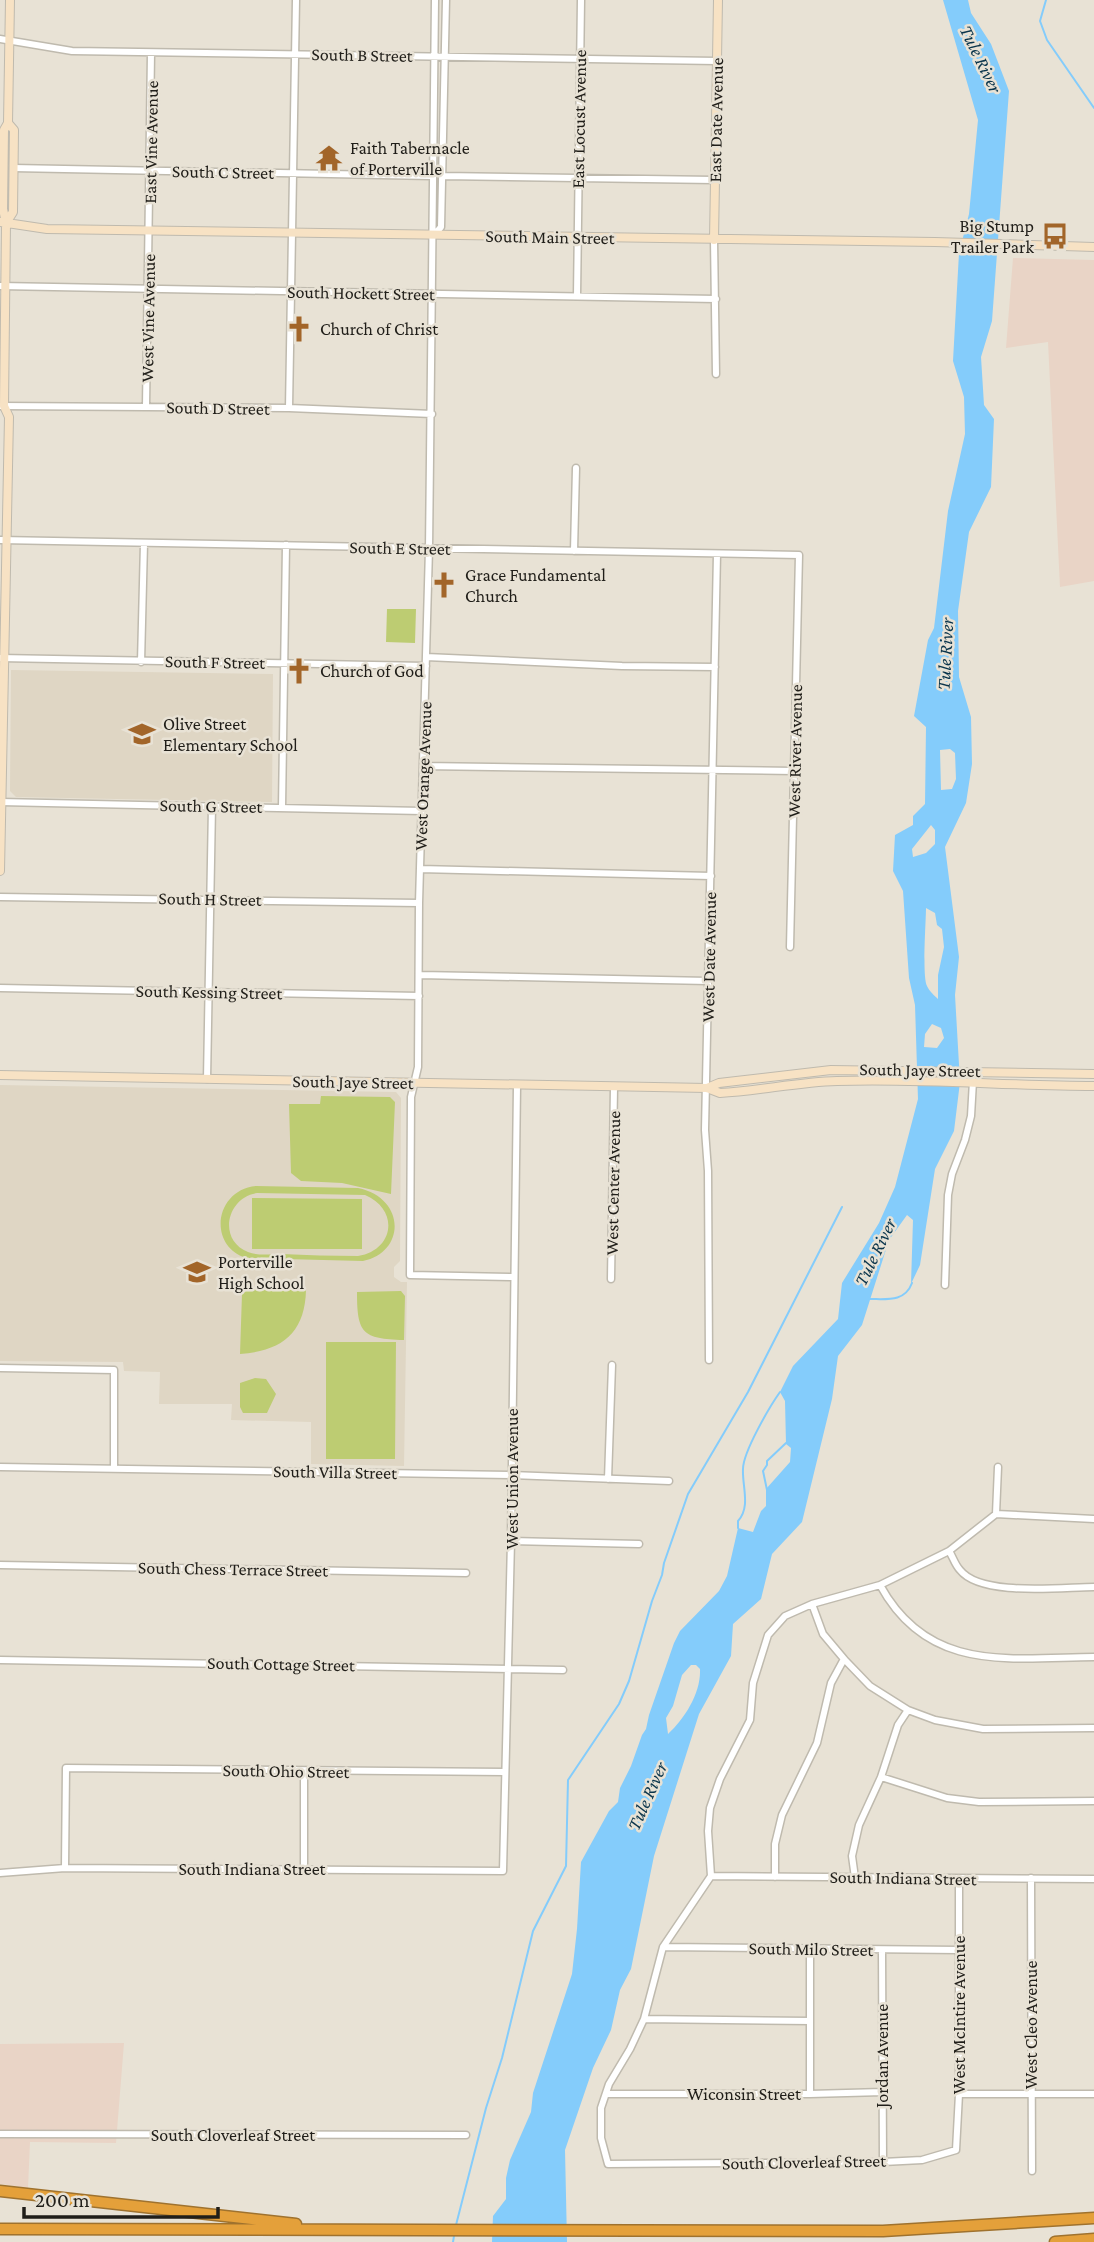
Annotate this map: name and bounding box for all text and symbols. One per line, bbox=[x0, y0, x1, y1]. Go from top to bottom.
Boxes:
water label: Tule River bbox=[956, 22, 1007, 97]
street label: South B Street bbox=[311, 44, 414, 66]
street label: East Locust Avenue bbox=[568, 49, 590, 189]
street label: East Date Avenue bbox=[705, 57, 727, 183]
street label: East Vine Avenue bbox=[140, 80, 162, 204]
place label: Faith Tabernacle of Porterville bbox=[350, 138, 470, 179]
temple icon: Faith Tabernacle of Porterville bbox=[314, 143, 344, 173]
street label: South C Street bbox=[172, 161, 275, 183]
place label: Big Stump Trailer Park bbox=[951, 216, 1034, 257]
bus stop icon: Big Stump Trailer Park bbox=[1040, 221, 1070, 251]
street label: South Main Street bbox=[485, 226, 616, 248]
street label: West Vine Avenue bbox=[137, 253, 159, 383]
street label: South Hockett Street bbox=[287, 282, 436, 304]
church icon: Church of Christ bbox=[284, 314, 314, 344]
place label: Church of Christ bbox=[320, 319, 439, 339]
street label: South D Street bbox=[166, 397, 271, 419]
street label: South E Street bbox=[349, 537, 452, 559]
place label: Grace Fundamental Church bbox=[465, 565, 606, 606]
church icon: Grace Fundamental Church bbox=[429, 570, 459, 600]
water label: Tule River bbox=[933, 616, 957, 691]
street label: South F Street bbox=[165, 651, 266, 673]
church icon: Church of God bbox=[284, 656, 314, 686]
place label: Church of God bbox=[320, 661, 424, 681]
street label: West River Avenue bbox=[784, 684, 806, 818]
street label: West Orange Avenue bbox=[410, 701, 436, 851]
place label: Olive Street Elementary School bbox=[163, 714, 298, 755]
school or university icon: Olive Street Elementary School bbox=[127, 719, 157, 749]
street label: South G Street bbox=[159, 795, 264, 817]
street label: South H Street bbox=[158, 888, 263, 910]
street label: West Date Avenue bbox=[698, 891, 720, 1022]
street label: South Kessing Street bbox=[135, 981, 284, 1003]
street label: South Jaye Street bbox=[859, 1059, 982, 1081]
street label: South Jaye Street bbox=[292, 1071, 415, 1093]
street label: West Center Avenue bbox=[602, 1110, 624, 1256]
water label: Tule River bbox=[850, 1214, 901, 1289]
place label: Porterville High School bbox=[218, 1252, 305, 1293]
school or university icon: Porterville High School bbox=[182, 1257, 212, 1287]
street label: West Union Avenue bbox=[502, 1408, 522, 1550]
street label: South Villa Street bbox=[273, 1461, 398, 1483]
street label: South Chess Terrace Street bbox=[138, 1557, 329, 1581]
street label: South Cottage Street bbox=[207, 1653, 356, 1675]
water label: Tule River bbox=[623, 1757, 672, 1833]
street label: South Ohio Street bbox=[222, 1760, 351, 1782]
street label: South Indiana Street bbox=[178, 1859, 327, 1879]
street label: South Indiana Street bbox=[829, 1867, 978, 1889]
street label: West McIntire Avenue bbox=[949, 1936, 969, 2094]
street label: South Milo Street bbox=[748, 1938, 875, 1960]
street label: West Cleo Avenue bbox=[1021, 1961, 1041, 2089]
street label: Jordan Avenue bbox=[872, 2004, 892, 2110]
street label: Wiconsin Street bbox=[687, 2084, 802, 2104]
street label: South Cloverleaf Street bbox=[151, 2125, 316, 2145]
street label: South Cloverleaf Street bbox=[722, 2151, 887, 2173]
scale bar bbox=[24, 2176, 219, 2220]
text: 200 m bbox=[35, 2188, 90, 2212]

